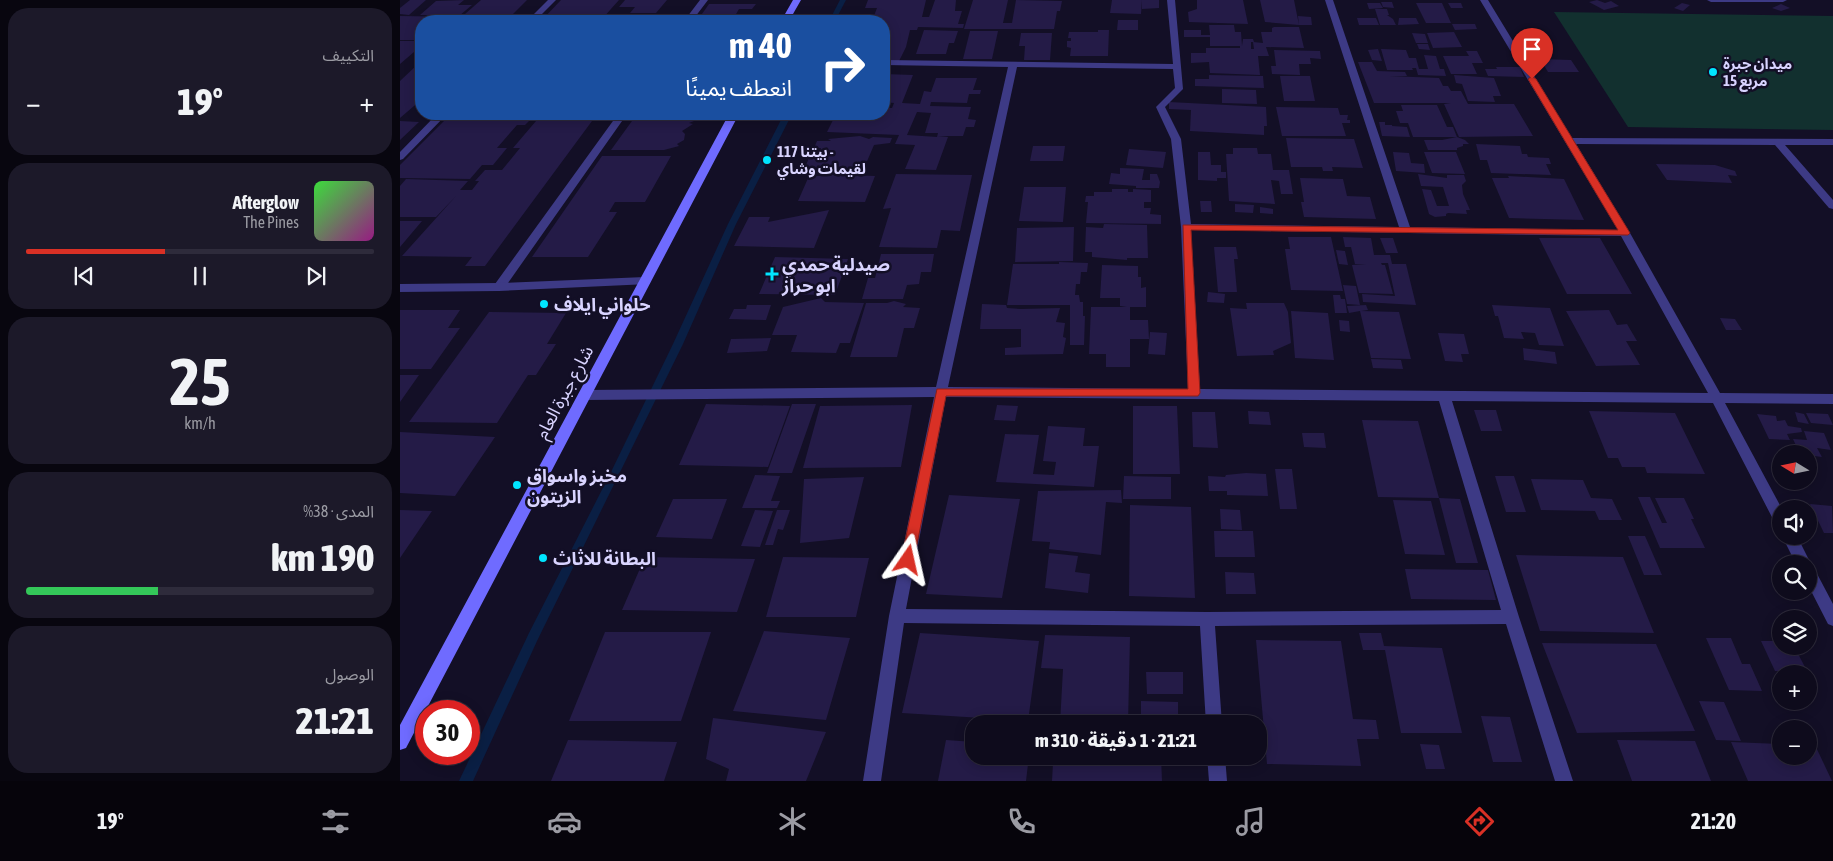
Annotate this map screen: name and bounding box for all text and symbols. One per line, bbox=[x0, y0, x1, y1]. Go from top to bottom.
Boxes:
text: 40 m bbox=[729, 25, 792, 65]
pin bbox=[1511, 28, 1553, 79]
icon: right bbox=[810, 35, 875, 100]
icon: arrive bbox=[1518, 35, 1546, 63]
text: التكييف bbox=[322, 46, 374, 64]
place label: ميدان جبرة مربع 15 bbox=[1723, 55, 1792, 92]
marker: ميدان جبرة مربع 15 bbox=[1707, 66, 1719, 78]
text: انعطف يمينًا bbox=[685, 75, 792, 101]
text: 19° bbox=[177, 80, 223, 123]
text: − bbox=[26, 86, 41, 118]
text: + bbox=[359, 86, 374, 118]
place label: بيتنا 117 - لقيمات وشاي bbox=[777, 143, 866, 180]
marker: بيتنا 117 - لقيمات وشاي bbox=[761, 154, 773, 166]
text: Afterglow bbox=[232, 191, 299, 213]
text: The Pines bbox=[243, 213, 299, 231]
place label: صيدلية حمدي ابو حراز bbox=[781, 254, 890, 297]
icon: previous bbox=[70, 262, 98, 290]
icon: pause bbox=[186, 262, 214, 290]
icon: next bbox=[302, 262, 330, 290]
marker: صيدلية حمدي ابو حراز bbox=[766, 268, 778, 280]
place label: حلواني ايلاف bbox=[554, 294, 651, 319]
marker: حلواني ايلاف bbox=[538, 298, 550, 310]
street label: شارع جبرة العام bbox=[531, 342, 601, 444]
text: 25 bbox=[169, 344, 231, 419]
text: km/h bbox=[184, 414, 216, 432]
north arrow bbox=[1772, 445, 1818, 490]
map controls bbox=[1772, 445, 1817, 765]
place label: مخبز واسواق الزيتون bbox=[527, 465, 627, 508]
marker: مخبز واسواق الزيتون bbox=[511, 479, 523, 491]
button: sound bbox=[1772, 500, 1817, 545]
text: المدى · 38% bbox=[303, 502, 374, 520]
position arrow bbox=[881, 533, 933, 585]
text: 190 km bbox=[271, 536, 374, 579]
place label: البطانة للاثاث bbox=[553, 548, 656, 569]
marker: البطانة للاثاث bbox=[537, 552, 549, 564]
button: search bbox=[1772, 555, 1817, 600]
button: layers bbox=[1772, 610, 1817, 655]
text: الوصول bbox=[325, 665, 374, 683]
button: + bbox=[1772, 665, 1817, 710]
text: 21:21 bbox=[296, 699, 374, 742]
speed limit sign: 30 bbox=[415, 700, 480, 765]
button: − bbox=[1772, 720, 1817, 765]
text: 21:21 · 1 دقيقة · 310 m bbox=[1035, 729, 1197, 751]
icon: filters bbox=[318, 804, 353, 839]
icon: car bbox=[547, 804, 582, 839]
icon: climate bbox=[775, 804, 810, 839]
icon: phone bbox=[1004, 804, 1039, 839]
icon: music bbox=[1233, 804, 1268, 839]
icon: directions bbox=[1462, 804, 1497, 839]
text: 19° bbox=[97, 808, 124, 834]
text: 21:20 bbox=[1691, 808, 1736, 834]

